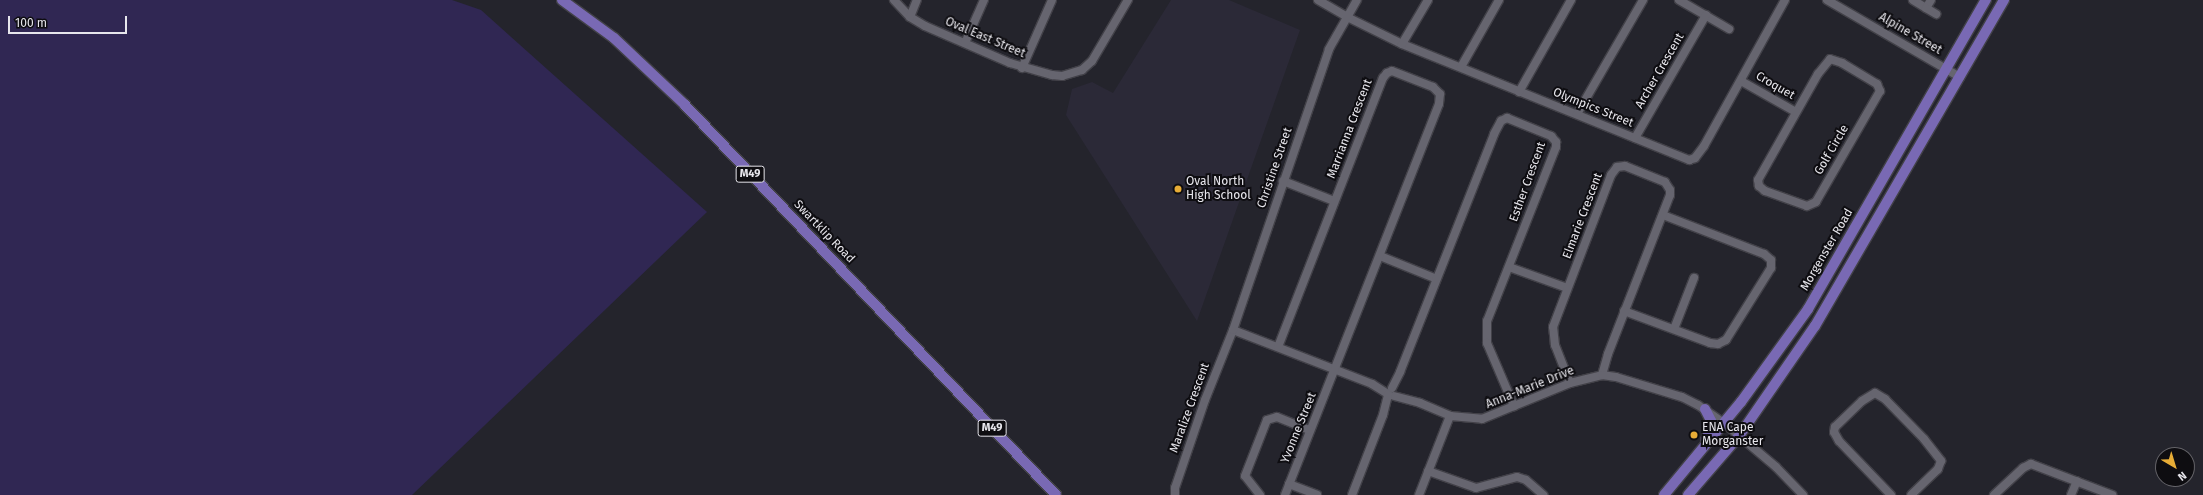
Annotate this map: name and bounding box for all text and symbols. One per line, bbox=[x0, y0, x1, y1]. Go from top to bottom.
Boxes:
scale bar bbox=[10, 8, 129, 34]
street label: Alpine Street bbox=[1876, 10, 1944, 58]
street label: Oval East Street bbox=[943, 15, 1027, 61]
text: 100 m bbox=[15, 16, 47, 30]
street label: Archer Crescent bbox=[1633, 31, 1687, 111]
street label: Croquet bbox=[1753, 69, 1797, 103]
street label: Marrianna Crescent bbox=[1324, 77, 1376, 181]
street label: Olympics Street bbox=[1551, 85, 1635, 131]
street label: Golf Circle bbox=[1812, 122, 1852, 178]
street label: Christine Street bbox=[1254, 126, 1296, 210]
street label: Esther Crescent bbox=[1507, 140, 1549, 224]
road number: M49 bbox=[735, 165, 765, 183]
street label: Elmarie Crescent bbox=[1560, 171, 1606, 261]
place label: Oval North High School bbox=[1186, 175, 1251, 203]
marker: Oval North High School bbox=[1173, 184, 1183, 194]
street label: Swartklip Road bbox=[791, 198, 857, 266]
street label: Morgenster Road bbox=[1798, 206, 1856, 294]
street label: Maralize Crescent bbox=[1167, 361, 1213, 455]
street label: Anna-Marie Drive bbox=[1484, 364, 1576, 412]
street label: Yvonne Street bbox=[1278, 390, 1320, 466]
road number: M49 bbox=[977, 419, 1007, 437]
place label: ENA Cape Morganster bbox=[1702, 421, 1763, 449]
marker: ENA Cape Morganster bbox=[1689, 430, 1699, 440]
north arrow bbox=[2155, 447, 2195, 487]
text: N bbox=[2175, 469, 2189, 483]

